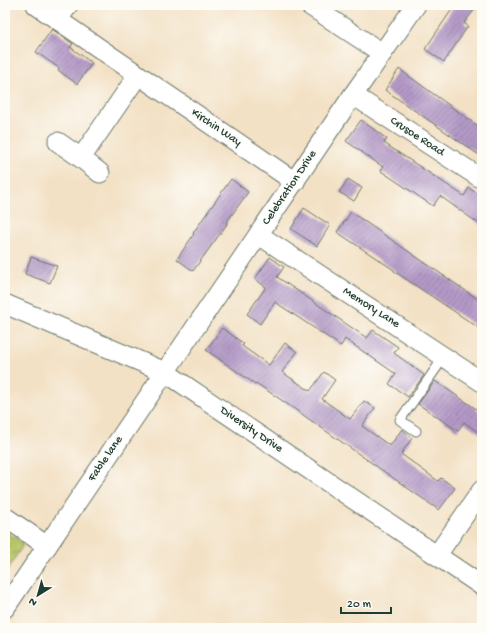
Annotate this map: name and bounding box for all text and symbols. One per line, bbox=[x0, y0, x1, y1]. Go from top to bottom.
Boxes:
street label: Kirchin Way bbox=[188, 106, 244, 150]
street label: Crusoe Road bbox=[387, 114, 448, 160]
street label: Celebration Drive bbox=[260, 147, 321, 228]
street label: Memory Lane bbox=[340, 284, 403, 332]
street label: Diversity Drive bbox=[216, 403, 286, 457]
street label: Fable lane bbox=[85, 433, 127, 485]
north arrow bbox=[18, 575, 58, 615]
scale bar bbox=[341, 589, 391, 615]
text: N bbox=[27, 594, 40, 608]
text: 20 m bbox=[347, 598, 372, 612]

